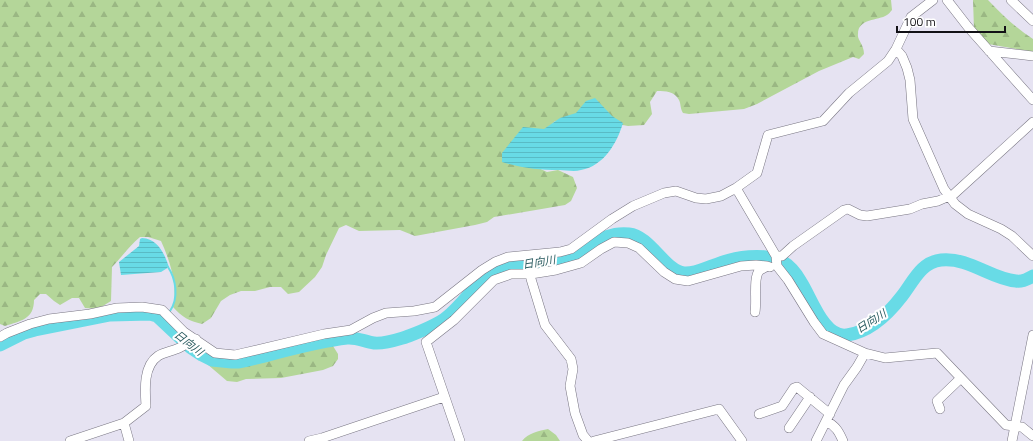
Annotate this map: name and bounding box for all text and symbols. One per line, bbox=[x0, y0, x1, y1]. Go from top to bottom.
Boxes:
scale bar bbox=[897, 8, 1005, 34]
text: 100 m bbox=[903, 12, 936, 31]
water label: 日向川 bbox=[521, 251, 558, 272]
water label: 日向川 bbox=[853, 305, 890, 337]
water label: 日向川 bbox=[171, 327, 208, 360]

